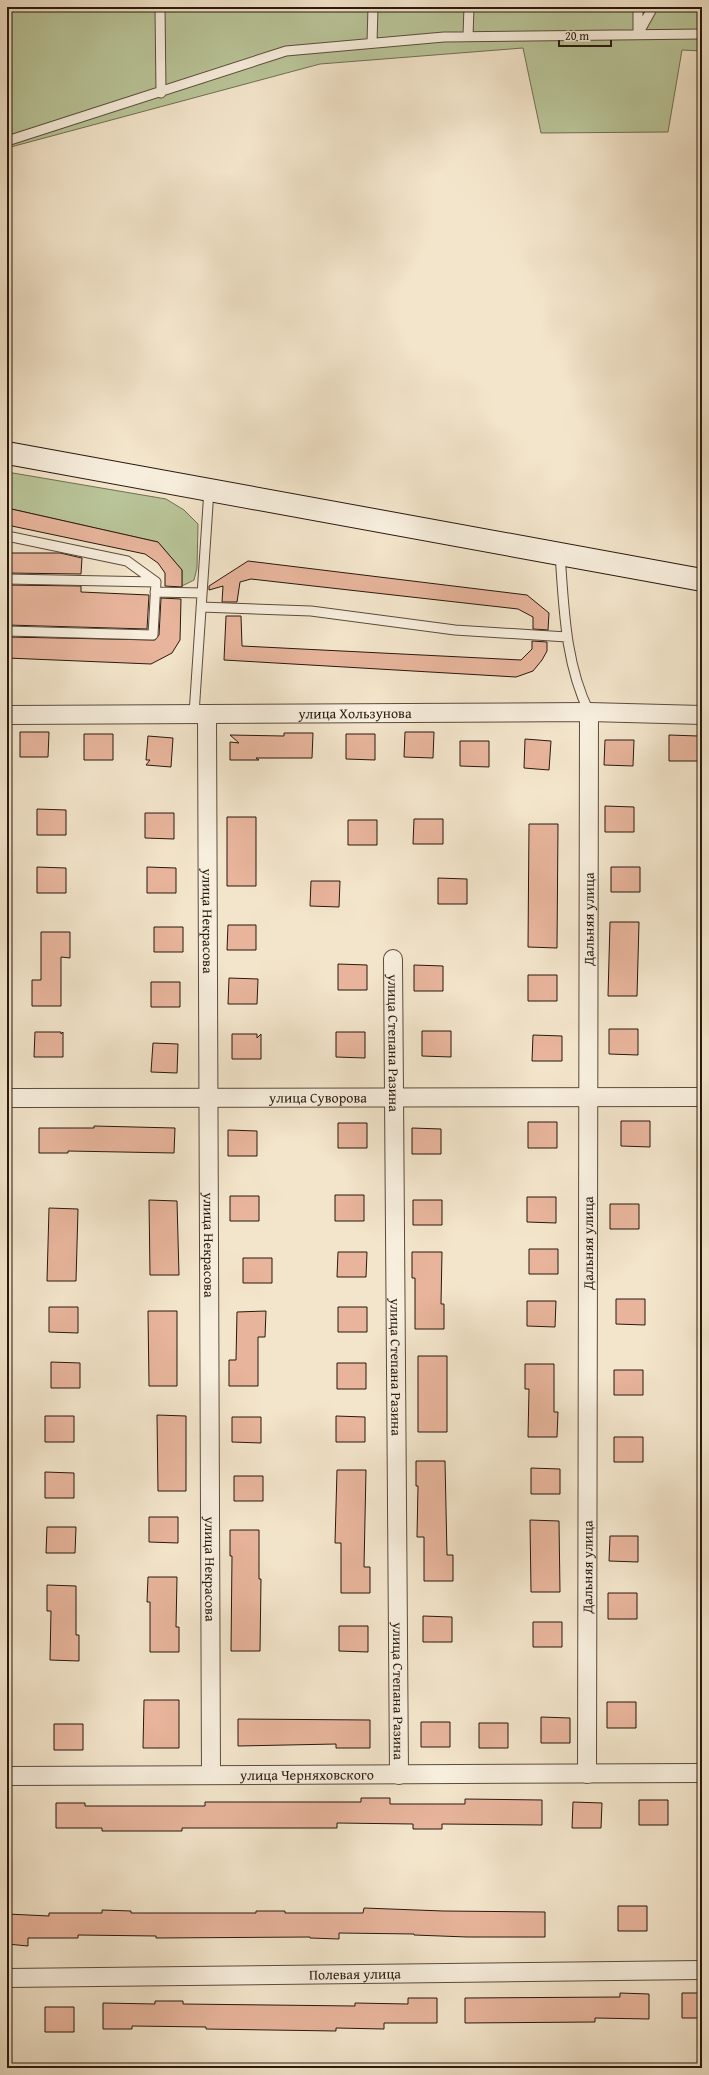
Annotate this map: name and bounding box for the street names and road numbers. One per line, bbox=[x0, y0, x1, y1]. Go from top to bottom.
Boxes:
street label: улица Хользунова bbox=[297, 703, 412, 724]
street label: улица Некрасова bbox=[198, 867, 218, 974]
street label: Дальняя улица bbox=[579, 872, 599, 967]
street label: улица Степана Разина bbox=[383, 973, 404, 1112]
street label: улица Суворова bbox=[268, 1087, 367, 1108]
street label: улица Некрасова bbox=[199, 1191, 219, 1298]
street label: Дальняя улица bbox=[578, 1196, 598, 1291]
street label: улица Степана Разина bbox=[385, 1297, 407, 1436]
street label: улица Некрасова bbox=[200, 1515, 220, 1622]
street label: Дальняя улица bbox=[577, 1520, 597, 1615]
street label: улица Степана Разина bbox=[388, 1621, 409, 1760]
street label: улица Черняховского bbox=[239, 1764, 374, 1785]
street label: Полевая улица bbox=[309, 1963, 401, 1985]

